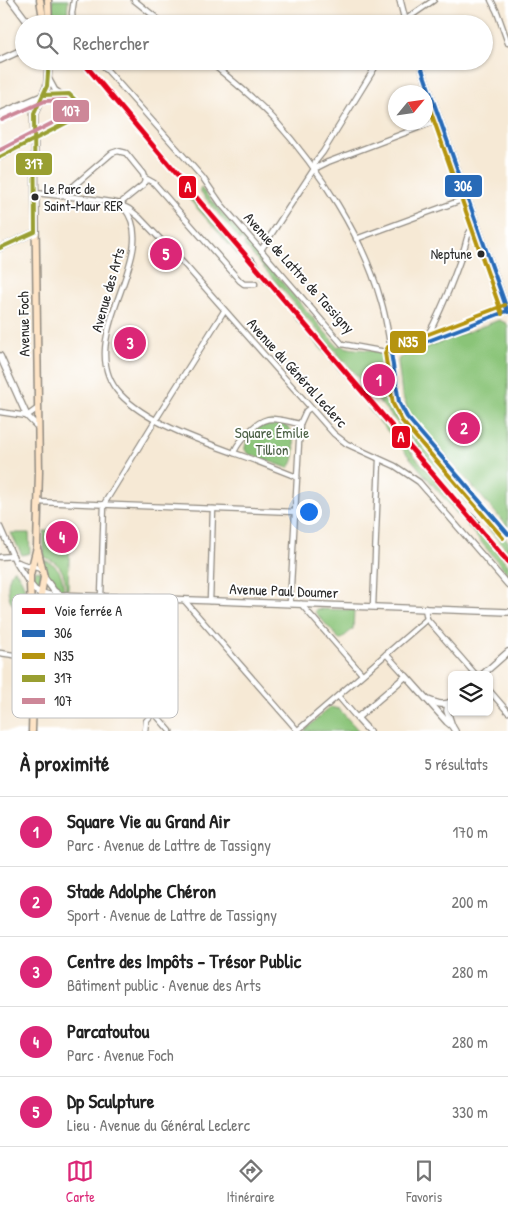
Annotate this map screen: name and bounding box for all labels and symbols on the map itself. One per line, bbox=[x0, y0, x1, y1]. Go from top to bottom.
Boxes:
north arrow bbox=[388, 85, 433, 130]
line badge: 107 bbox=[52, 99, 90, 123]
text: 107 bbox=[62, 101, 80, 120]
line badge: 317 bbox=[15, 152, 53, 176]
text: 317 bbox=[25, 154, 43, 173]
line badge: 306 bbox=[444, 174, 483, 198]
line badge: A bbox=[178, 175, 197, 199]
text: 306 bbox=[454, 176, 472, 195]
text: A bbox=[185, 177, 192, 196]
place label: Le Parc de Saint-Maur RER bbox=[44, 179, 123, 215]
marker: Le Parc de Saint-Maur RER bbox=[30, 192, 40, 202]
street label: Avenue de Lattre de Tassigny bbox=[239, 207, 360, 338]
pin: 5 bbox=[150, 235, 182, 273]
place label: Neptune bbox=[431, 244, 472, 264]
street label: Avenue des Arts bbox=[85, 245, 130, 334]
marker: Neptune bbox=[476, 249, 486, 259]
street label: Avenue Foch bbox=[12, 291, 35, 357]
street label: Avenue du Général Leclerc bbox=[242, 313, 352, 432]
pin: 3 bbox=[114, 324, 146, 362]
line badge: N35 bbox=[389, 330, 427, 354]
text: N35 bbox=[398, 332, 418, 351]
pin: 1 bbox=[363, 361, 395, 399]
pin: 2 bbox=[448, 409, 480, 447]
park label: Square Émilie Tillion bbox=[235, 422, 309, 460]
line badge: A bbox=[391, 425, 411, 449]
text: A bbox=[398, 427, 405, 446]
your location bbox=[296, 499, 322, 525]
pin: 4 bbox=[46, 518, 78, 556]
street label: Avenue Paul Doumer bbox=[229, 578, 339, 603]
legend bbox=[12, 594, 178, 718]
text: Voie ferrée A bbox=[54, 601, 122, 620]
text: 306 bbox=[54, 623, 73, 642]
text: N35 bbox=[54, 646, 74, 665]
text: 317 bbox=[54, 668, 72, 687]
text: 107 bbox=[54, 691, 72, 710]

